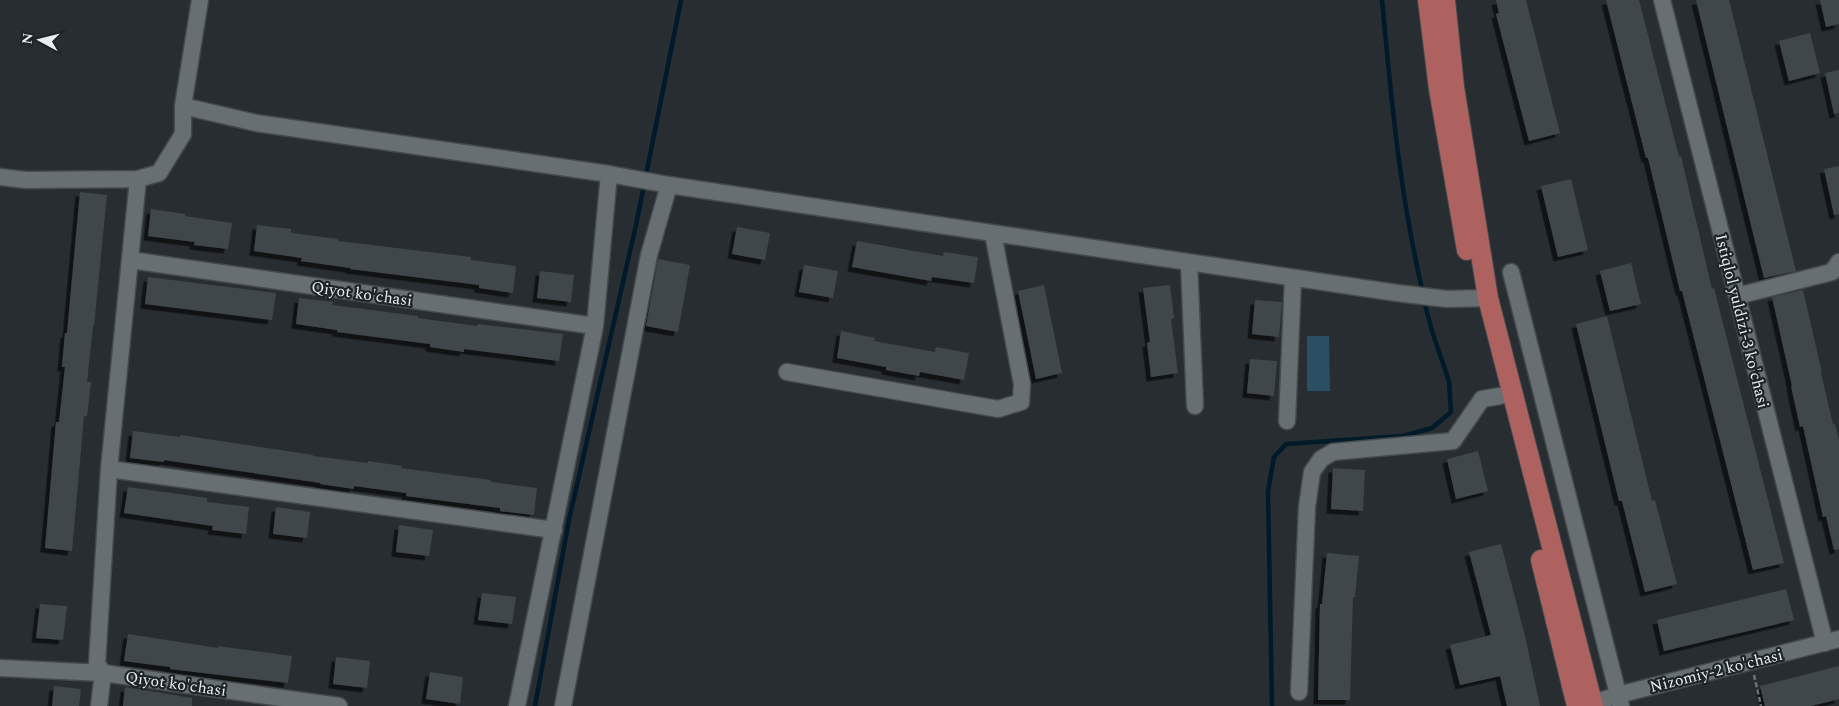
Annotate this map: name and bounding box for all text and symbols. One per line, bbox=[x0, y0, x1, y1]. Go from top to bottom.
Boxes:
north arrow bbox=[15, 15, 65, 65]
text: N bbox=[16, 32, 39, 45]
street label: Istiqlol yuldizi-3 ko'chasi bbox=[1709, 232, 1775, 411]
street label: Qiyot ko'chasi bbox=[310, 275, 414, 313]
street label: Nizomiy-2 ko'chasi bbox=[1647, 643, 1785, 699]
street label: Qiyot ko'chasi bbox=[124, 665, 228, 703]

